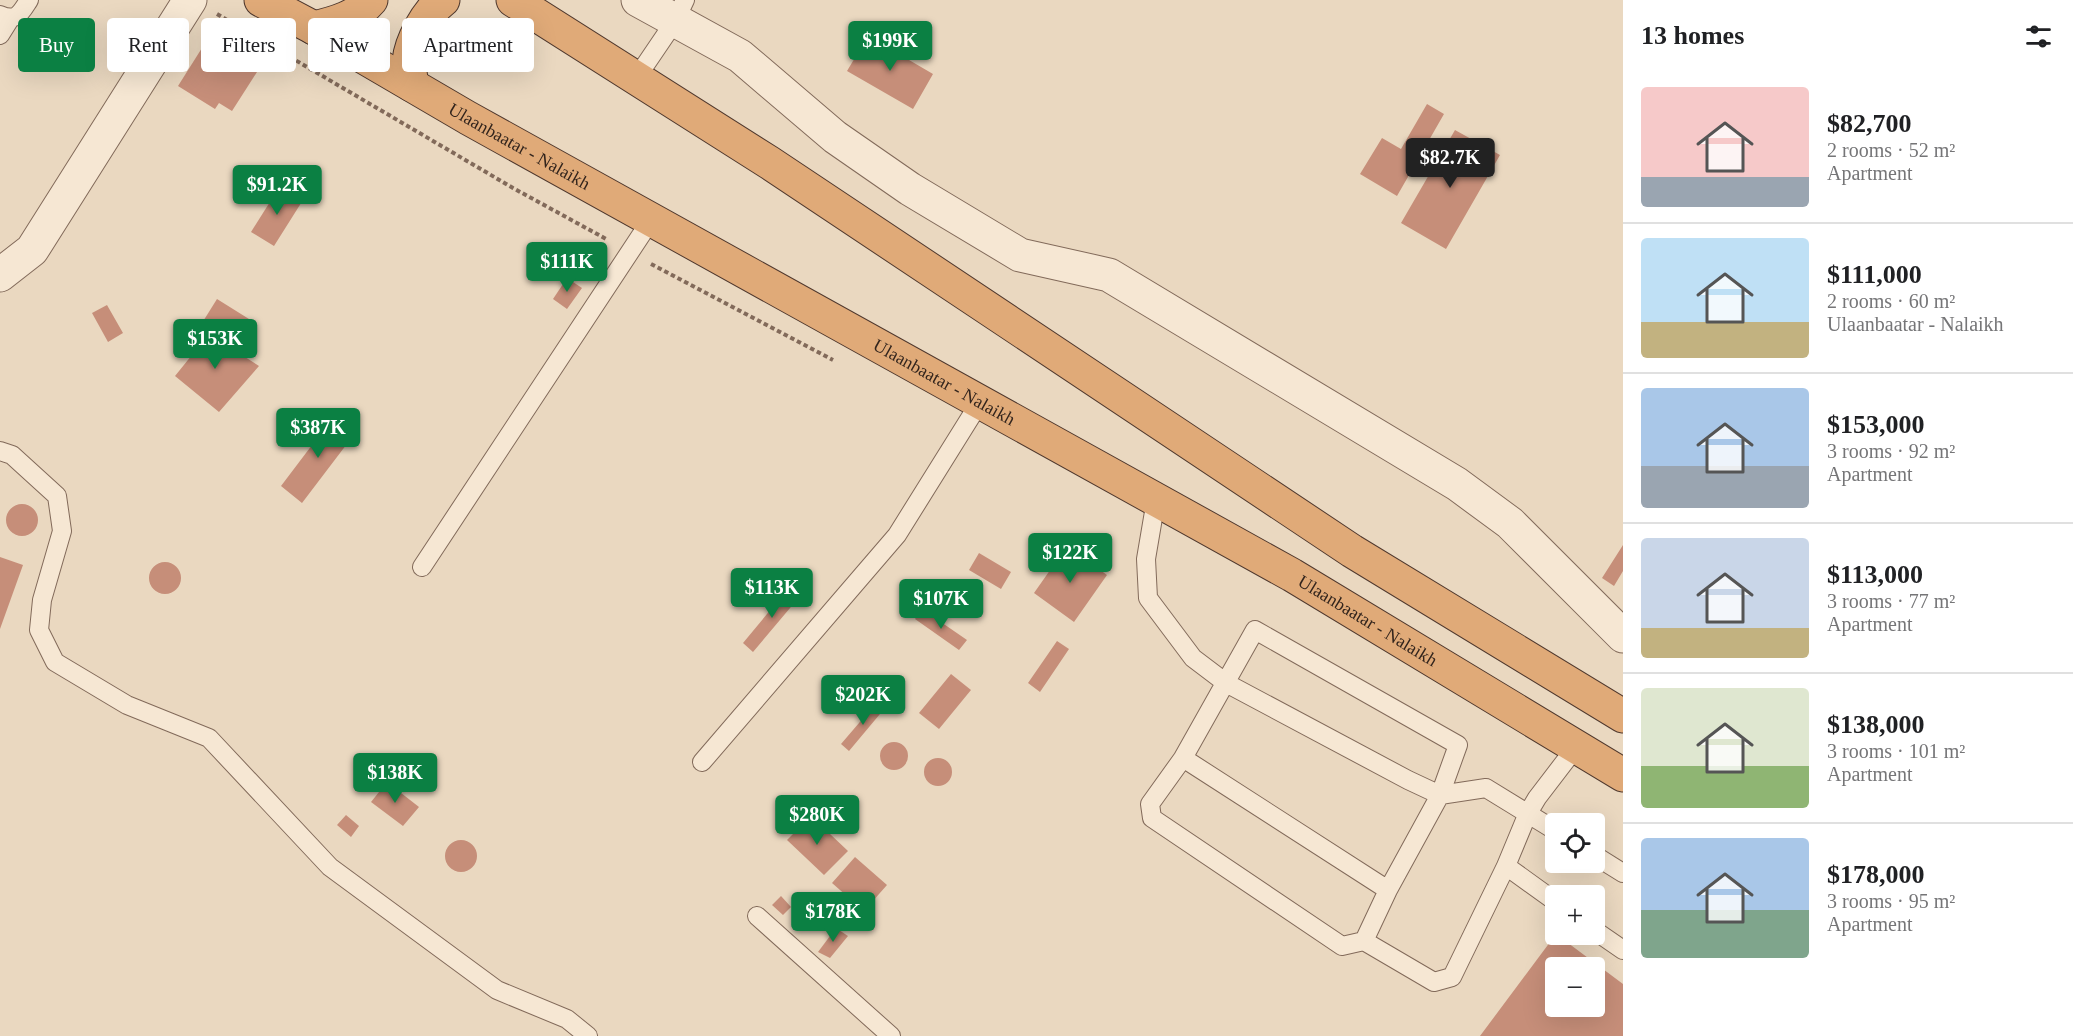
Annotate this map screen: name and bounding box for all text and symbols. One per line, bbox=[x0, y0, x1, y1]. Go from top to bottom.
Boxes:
chip: Buy bbox=[18, 18, 95, 72]
chip: Rent bbox=[107, 18, 189, 72]
chip: Filters bbox=[201, 18, 296, 72]
chip: New bbox=[308, 18, 390, 72]
chip: Apartment bbox=[402, 18, 534, 72]
icon: filters bbox=[2022, 20, 2055, 53]
pin: $199K bbox=[848, 21, 932, 72]
text: 13 homes bbox=[1641, 21, 1744, 50]
text: $199K bbox=[862, 29, 918, 51]
street label: Ulaanbaatar - Nalaikh bbox=[445, 99, 594, 194]
text: $82,700 bbox=[1827, 109, 1912, 138]
icon: home bbox=[1689, 111, 1761, 183]
pin: $82.7K bbox=[1401, 138, 1499, 189]
text: 2 rooms · 52 m² bbox=[1827, 139, 1955, 161]
text: $82.7K bbox=[1420, 146, 1480, 168]
text: Apartment bbox=[1827, 162, 1913, 184]
pin: $91.2K bbox=[228, 165, 326, 216]
text: $91.2K bbox=[247, 173, 307, 195]
pin: $111K bbox=[525, 242, 609, 293]
text: $111K bbox=[540, 250, 594, 272]
text: $111,000 bbox=[1827, 260, 1922, 289]
icon: home bbox=[1689, 262, 1761, 334]
text: 2 rooms · 60 m² bbox=[1827, 290, 1955, 312]
text: Ulaanbaatar - Nalaikh bbox=[1827, 313, 2004, 335]
pin: $153K bbox=[173, 319, 257, 370]
text: $153K bbox=[187, 327, 243, 349]
street label: Ulaanbaatar - Nalaikh bbox=[870, 335, 1019, 429]
pin: $387K bbox=[276, 408, 360, 459]
text: $153,000 bbox=[1827, 410, 1925, 439]
icon: home bbox=[1689, 412, 1761, 484]
text: $387K bbox=[290, 416, 346, 438]
text: 3 rooms · 92 m² bbox=[1827, 440, 1955, 462]
text: Apartment bbox=[1827, 463, 1913, 485]
pin: $122K bbox=[1028, 533, 1112, 584]
text: $122K bbox=[1042, 541, 1098, 563]
text: $113,000 bbox=[1827, 560, 1923, 589]
icon: home bbox=[1689, 562, 1761, 634]
pin: $113K bbox=[730, 568, 814, 619]
street label: Ulaanbaatar - Nalaikh bbox=[1294, 571, 1441, 670]
text: $113K bbox=[745, 576, 799, 598]
pin: $107K bbox=[899, 579, 983, 630]
text: $107K bbox=[913, 587, 969, 609]
text: 3 rooms · 77 m² bbox=[1827, 590, 1955, 612]
text: Apartment bbox=[1827, 613, 1913, 635]
pin: $202K bbox=[821, 675, 905, 726]
text: $202K bbox=[835, 683, 891, 705]
text: $138,000 bbox=[1827, 710, 1925, 739]
icon: home bbox=[1689, 712, 1761, 784]
text: 3 rooms · 101 m² bbox=[1827, 740, 1965, 762]
pin: $138K bbox=[353, 753, 437, 804]
text: $138K bbox=[367, 761, 423, 783]
text: Apartment bbox=[1827, 763, 1913, 785]
pin: $280K bbox=[775, 795, 859, 846]
text: $280K bbox=[789, 803, 845, 825]
map controls bbox=[1545, 813, 1605, 1017]
button: locate bbox=[1545, 813, 1605, 873]
text: $178,000 bbox=[1827, 860, 1925, 889]
icon: home bbox=[1689, 862, 1761, 934]
button: + bbox=[1545, 885, 1605, 945]
text: 3 rooms · 95 m² bbox=[1827, 890, 1955, 912]
pin: $178K bbox=[791, 892, 875, 943]
text: $178K bbox=[805, 900, 861, 922]
text: Apartment bbox=[1827, 913, 1913, 935]
button: − bbox=[1545, 957, 1605, 1017]

